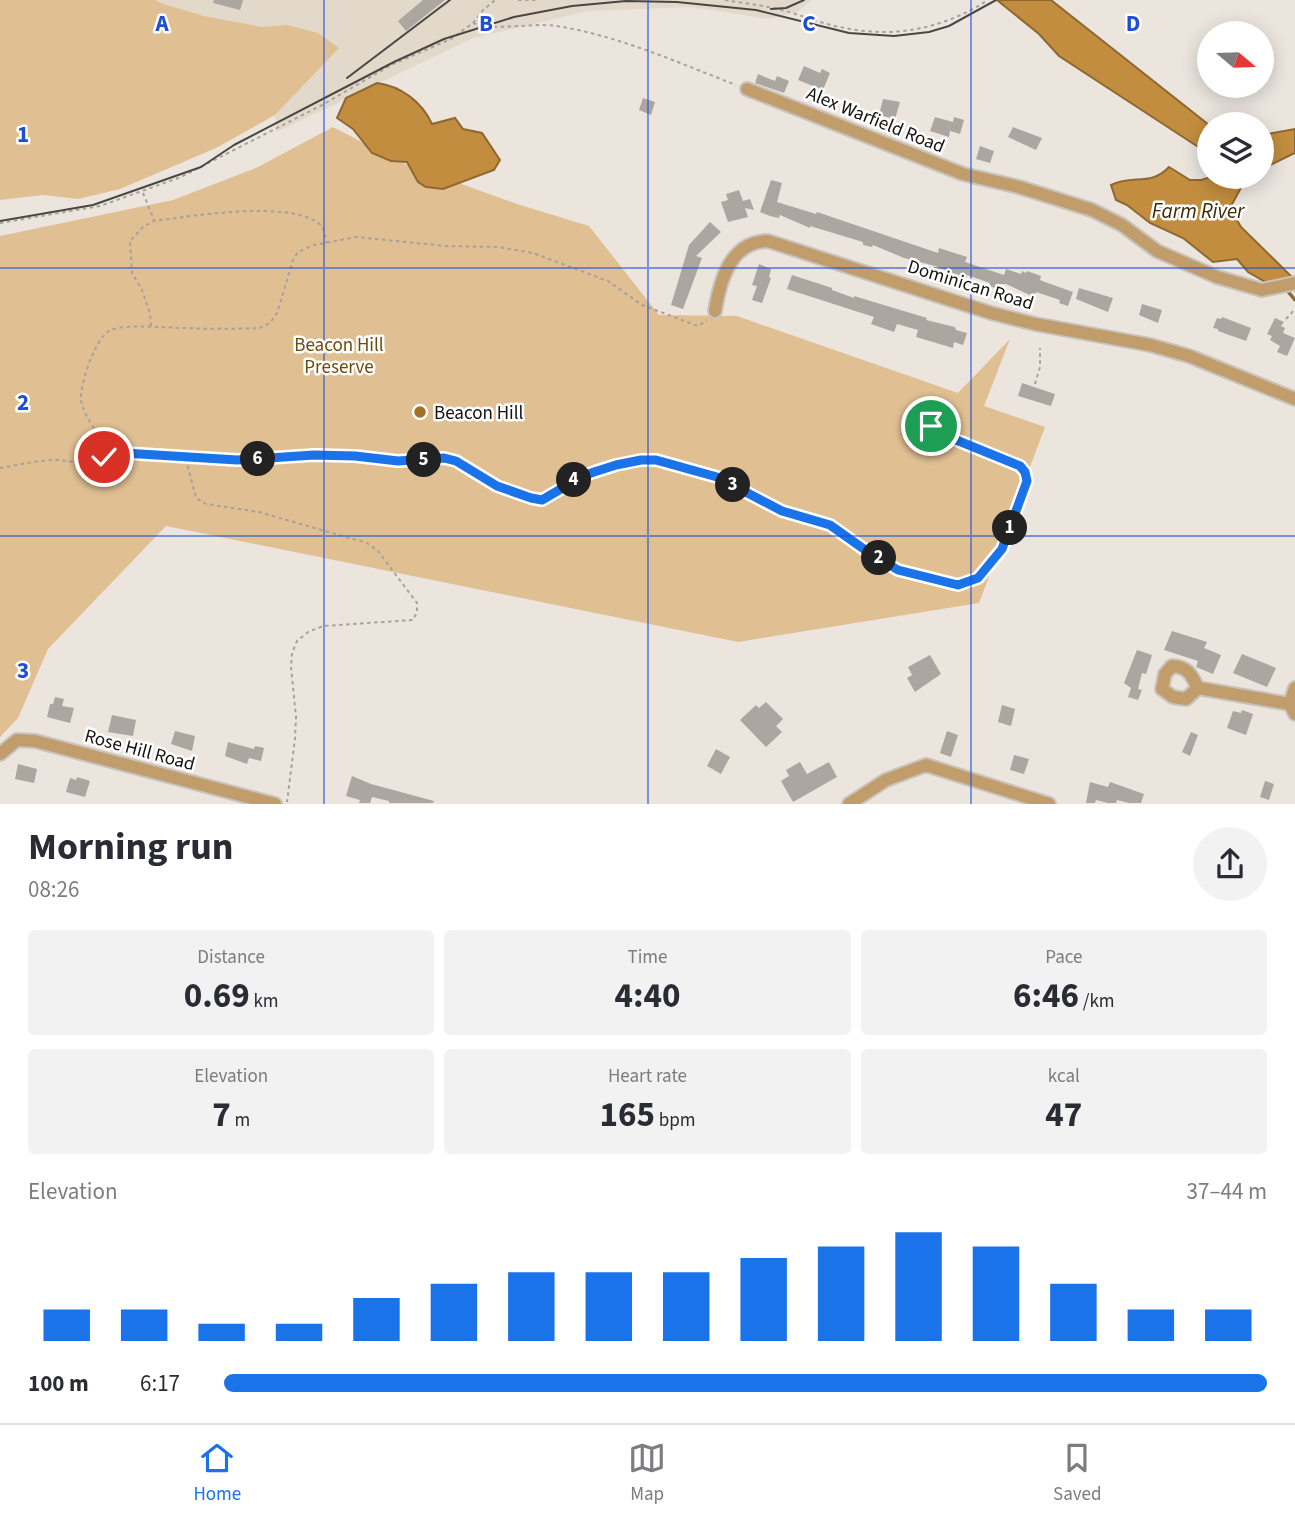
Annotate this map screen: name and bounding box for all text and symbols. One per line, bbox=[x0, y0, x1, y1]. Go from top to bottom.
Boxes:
text: A bbox=[154, 7, 169, 40]
text: B bbox=[479, 7, 493, 40]
text: C bbox=[802, 7, 816, 40]
text: D bbox=[1126, 7, 1140, 40]
north arrow bbox=[1197, 21, 1274, 98]
map controls bbox=[1197, 21, 1274, 189]
street label: Alex Warfield Road bbox=[802, 80, 949, 160]
button: layers bbox=[1197, 112, 1274, 189]
text: 1 bbox=[17, 118, 29, 151]
water label: Farm River bbox=[1152, 196, 1245, 226]
street label: Dominican Road bbox=[904, 253, 1037, 317]
park label: Beacon Hill Preserve bbox=[294, 332, 384, 381]
text: 2 bbox=[17, 386, 29, 419]
pin bbox=[901, 396, 961, 456]
place label: Beacon Hill bbox=[434, 400, 524, 427]
marker: Beacon Hill bbox=[412, 404, 428, 420]
icon: arrive bbox=[912, 407, 950, 445]
pin bbox=[74, 427, 134, 487]
icon: check bbox=[85, 438, 123, 476]
pin: 6 bbox=[240, 442, 276, 476]
pin: 5 bbox=[406, 442, 442, 477]
text: 6 bbox=[252, 445, 263, 472]
text: 5 bbox=[418, 446, 429, 473]
pin: 4 bbox=[556, 462, 592, 498]
text: 4 bbox=[568, 466, 579, 493]
pin: 3 bbox=[716, 468, 750, 503]
text: 3 bbox=[727, 471, 738, 498]
pin: 1 bbox=[992, 510, 1028, 546]
text: 1 bbox=[1004, 514, 1015, 541]
pin: 2 bbox=[862, 540, 896, 576]
text: 2 bbox=[873, 544, 884, 571]
text: 3 bbox=[17, 654, 29, 687]
street label: Rose Hill Road bbox=[81, 723, 198, 778]
text: Morning run bbox=[28, 820, 233, 874]
button: share bbox=[1193, 827, 1267, 901]
text: 08:26 bbox=[28, 873, 79, 906]
text: Distance bbox=[197, 944, 265, 971]
text: Time bbox=[627, 944, 668, 971]
text: Pace bbox=[1045, 944, 1082, 971]
text: 0.69 bbox=[184, 971, 250, 1021]
text: 4:40 bbox=[615, 971, 680, 1021]
text: 6:46 bbox=[1013, 971, 1079, 1021]
text: km bbox=[250, 988, 279, 1015]
text: /km bbox=[1079, 988, 1115, 1015]
text: Elevation bbox=[194, 1063, 268, 1090]
text: Heart rate bbox=[608, 1063, 687, 1090]
text: kcal bbox=[1048, 1063, 1080, 1090]
text: 7 bbox=[212, 1090, 231, 1140]
text: 165 bbox=[599, 1090, 655, 1140]
text: 47 bbox=[1045, 1090, 1082, 1140]
text: m bbox=[231, 1107, 250, 1134]
text: bpm bbox=[655, 1107, 696, 1134]
text: Elevation bbox=[28, 1175, 118, 1208]
text: 37–44 m bbox=[1187, 1175, 1267, 1208]
text: 100 m bbox=[28, 1367, 89, 1400]
text: 6:17 bbox=[140, 1367, 180, 1400]
tab: Home bbox=[193, 1439, 241, 1508]
tab: Map bbox=[628, 1439, 666, 1508]
tab: Saved bbox=[1053, 1439, 1102, 1508]

